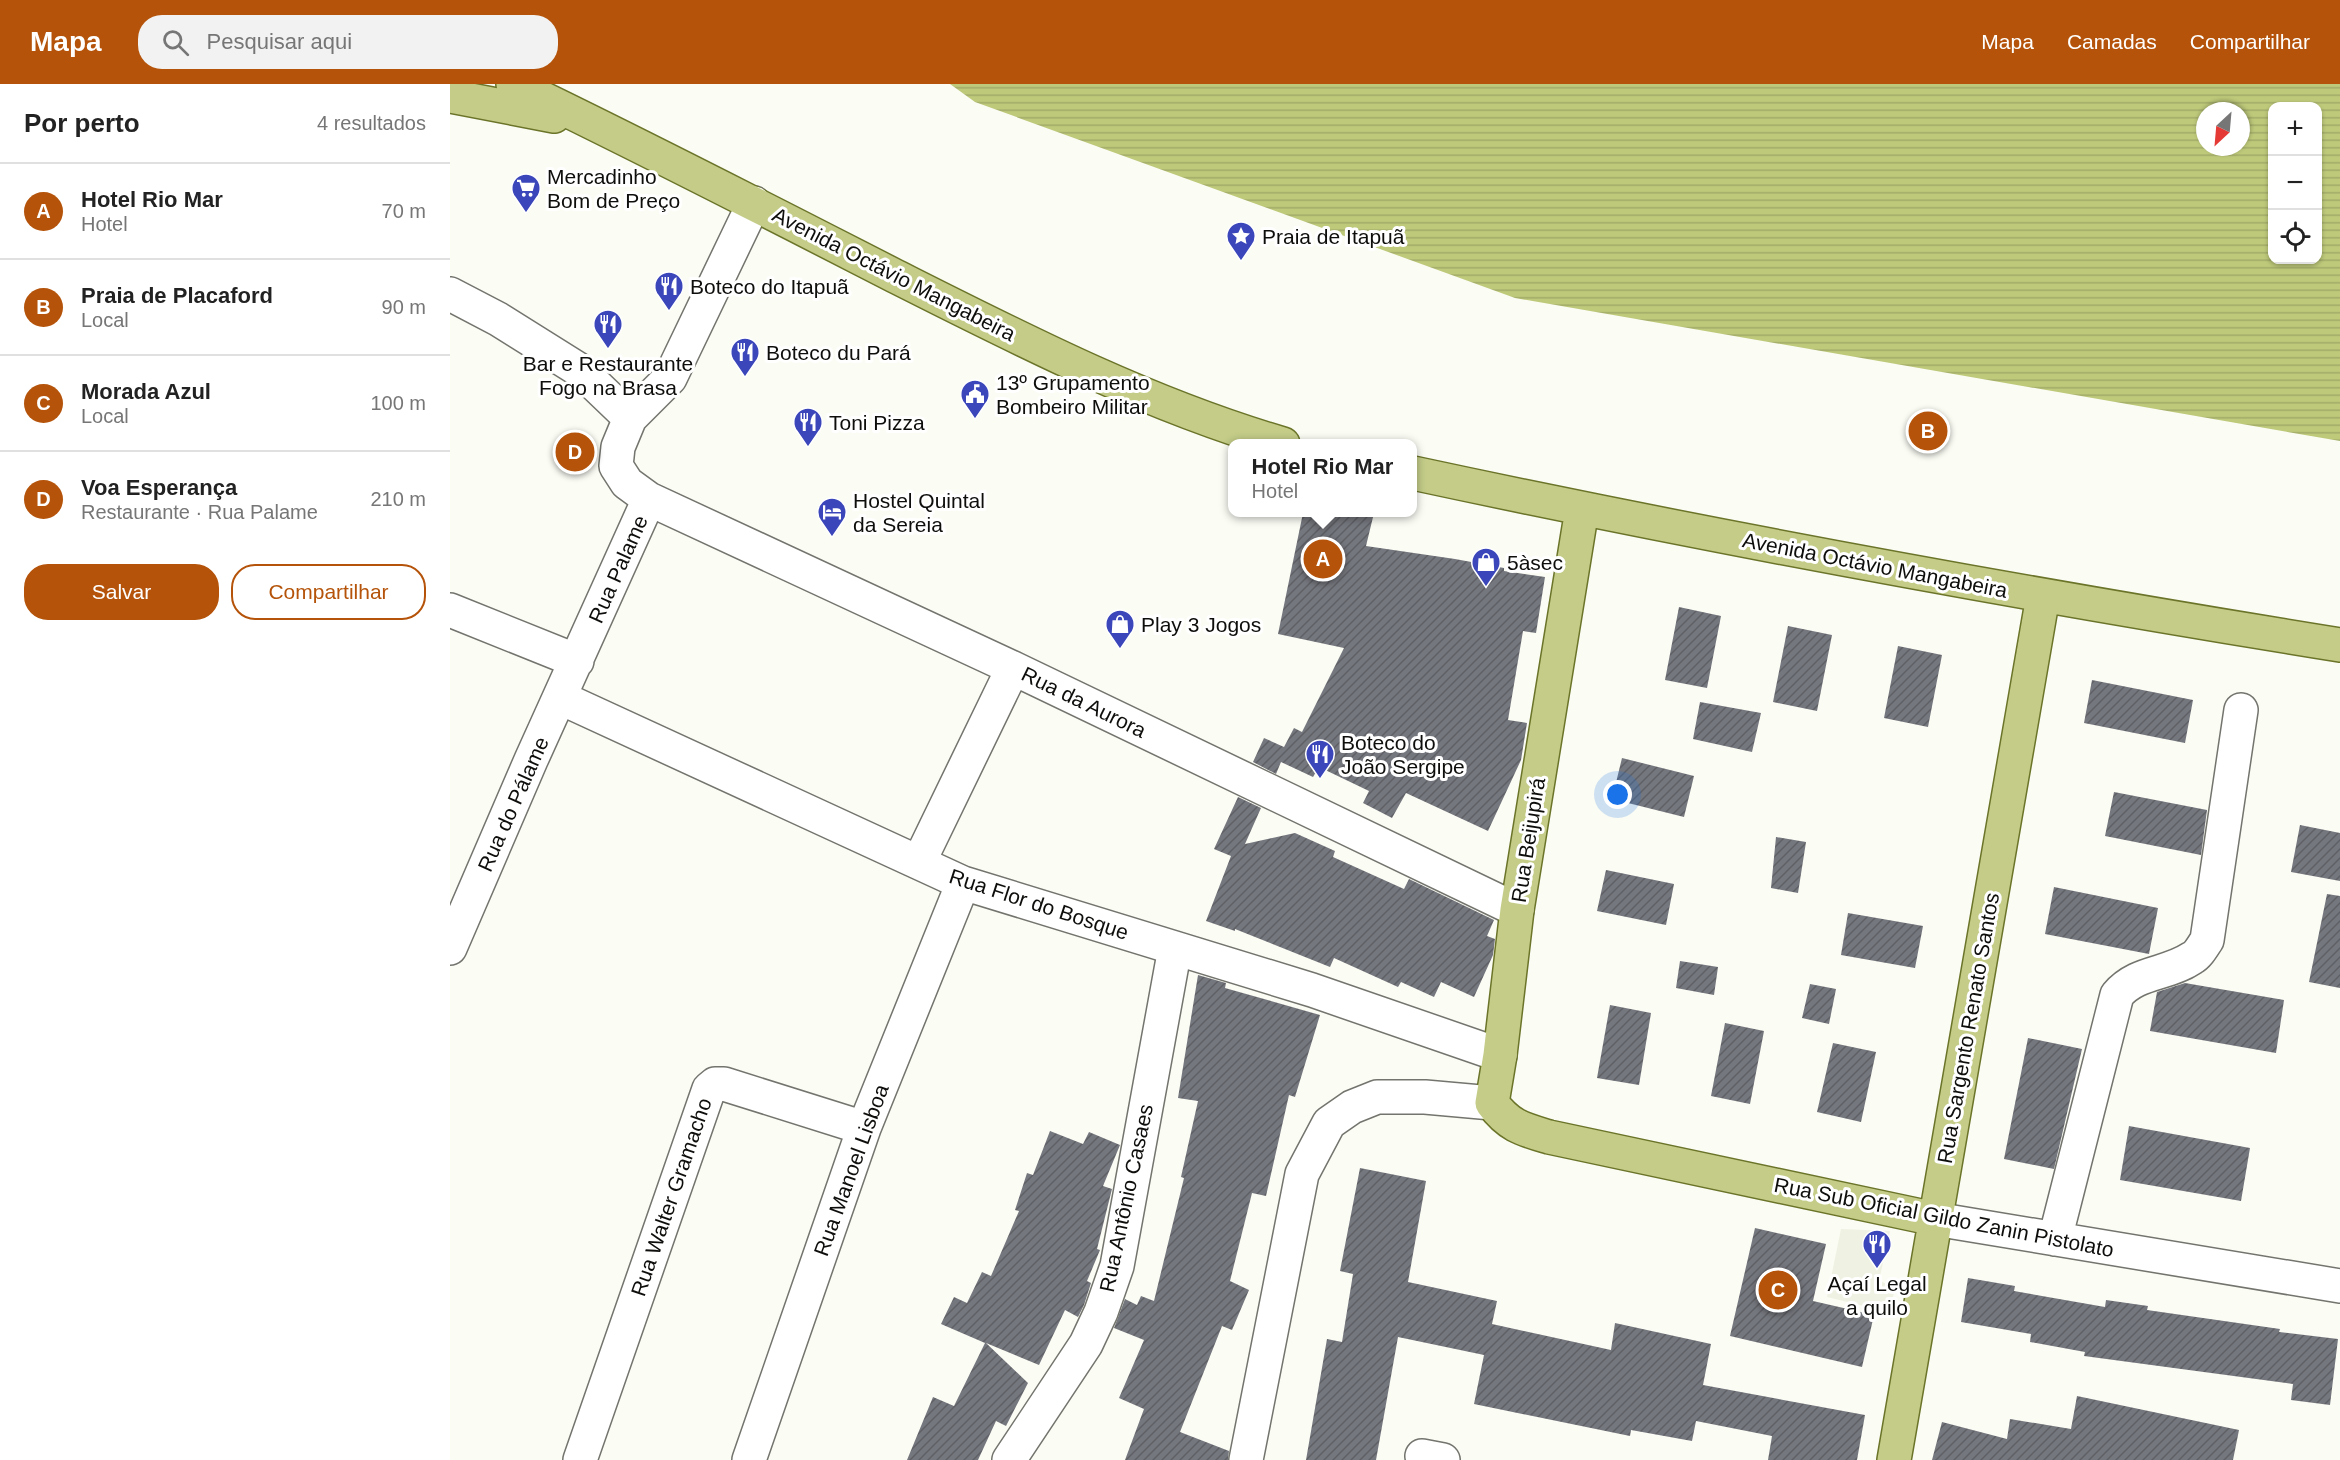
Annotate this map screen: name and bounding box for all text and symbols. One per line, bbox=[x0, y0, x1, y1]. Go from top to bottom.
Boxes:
search box bbox=[138, 15, 558, 69]
text: Mapa bbox=[30, 26, 102, 57]
icon: search bbox=[159, 26, 192, 59]
text: Pesquisar aqui bbox=[207, 29, 352, 54]
text: Mapa bbox=[1981, 30, 2034, 53]
text: Camadas bbox=[2067, 30, 2157, 53]
text: Compartilhar bbox=[2190, 30, 2310, 53]
north arrow bbox=[2196, 102, 2250, 156]
map controls bbox=[2268, 102, 2322, 264]
button: + bbox=[2268, 102, 2322, 156]
text: Por perto bbox=[24, 108, 140, 138]
text: 4 resultados bbox=[317, 112, 426, 134]
button: − bbox=[2268, 156, 2322, 210]
place label: Mercadinho Bom de Preço bbox=[547, 165, 680, 212]
supermarket icon: Mercadinho Bom de Preço bbox=[510, 172, 542, 214]
text: Hotel Rio Mar bbox=[81, 187, 223, 212]
text: A bbox=[36, 200, 51, 222]
text: 70 m bbox=[382, 200, 426, 222]
street label: Avenida Octávio Mangabeira bbox=[769, 203, 1019, 346]
button: locate bbox=[2268, 210, 2322, 264]
text: Hotel bbox=[81, 213, 128, 235]
place icon: Praia de Itapuã bbox=[1225, 220, 1257, 262]
place label: Praia de Itapuã bbox=[1262, 225, 1405, 248]
restaurant icon: Boteco do Itapuã bbox=[653, 270, 685, 312]
place label: Boteco do Itapuã bbox=[690, 275, 849, 298]
text: Praia de Placaford bbox=[81, 283, 273, 308]
text: B bbox=[36, 296, 51, 318]
text: 90 m bbox=[382, 296, 426, 318]
restaurant icon: Bar e Restaurante Fogo na Brasa bbox=[592, 308, 624, 350]
text: Local bbox=[81, 309, 129, 331]
restaurant icon: Boteco du Pará bbox=[729, 336, 761, 378]
place label: Boteco du Pará bbox=[766, 341, 911, 364]
place label: Bar e Restaurante Fogo na Brasa bbox=[523, 352, 693, 399]
place label: 13º Grupamento Bombeiro Militar bbox=[996, 371, 1150, 418]
public building icon: 13º Grupamento Bombeiro Militar bbox=[959, 378, 991, 420]
text: Morada Azul bbox=[81, 379, 211, 404]
text: C bbox=[36, 392, 51, 414]
text: 100 m bbox=[370, 392, 426, 414]
text: Local bbox=[81, 405, 129, 427]
restaurant icon: Toni Pizza bbox=[792, 406, 824, 448]
pin: B bbox=[1908, 408, 1948, 454]
place label: Toni Pizza bbox=[829, 411, 925, 434]
pin: D bbox=[556, 430, 594, 475]
popup bbox=[1228, 439, 1417, 517]
text: Hotel Rio Mar bbox=[1252, 454, 1393, 479]
text: Voa Esperança bbox=[81, 475, 237, 500]
text: Hotel bbox=[1252, 480, 1298, 502]
text: D bbox=[36, 488, 51, 510]
text: 210 m bbox=[370, 488, 426, 510]
place label: Hostel Quintal da Sereia bbox=[853, 489, 985, 536]
hotel icon: Hostel Quintal da Sereia bbox=[816, 496, 848, 538]
text: Restaurante · Rua Palame bbox=[81, 501, 318, 523]
street label: Rua Palame bbox=[584, 512, 652, 626]
street label: Avenida Octávio Mangabeira bbox=[1741, 528, 2010, 602]
pin: A bbox=[1304, 536, 1342, 582]
shop icon: 5àsec bbox=[1470, 546, 1502, 588]
place label: 5àsec bbox=[1507, 551, 1563, 574]
button: Salvar bbox=[24, 564, 219, 620]
button: Compartilhar bbox=[231, 564, 426, 620]
shop icon: Play 3 Jogos bbox=[1104, 608, 1136, 650]
place label: Play 3 Jogos bbox=[1141, 613, 1261, 636]
street label: Rua da Aurora bbox=[1018, 662, 1150, 742]
place label: Boteco do João Sergipe bbox=[1341, 731, 1465, 778]
street label: Rua do Pálame bbox=[473, 733, 553, 875]
restaurant icon: Boteco do João Sergipe bbox=[1304, 738, 1336, 780]
street label: Rua Beijupirá bbox=[1507, 776, 1549, 904]
your location bbox=[1603, 780, 1632, 809]
street label: Rua Flor do Bosque bbox=[947, 864, 1131, 944]
street label: Rua Sargento Renato Santos bbox=[1933, 891, 2003, 1165]
street label: Rua Manoel Lisboa bbox=[809, 1081, 893, 1259]
street label: Rua Walter Gramacho bbox=[626, 1095, 716, 1299]
street label: Rua Antônio Casaes bbox=[1095, 1102, 1157, 1294]
street label: Rua Sub Oficial Gildo Zanin Pistolato bbox=[1772, 1173, 2116, 1261]
restaurant icon: Açaí Legal a quilo bbox=[1861, 1228, 1893, 1270]
pin: C bbox=[1758, 1268, 1798, 1312]
place label: Açaí Legal a quilo bbox=[1827, 1272, 1927, 1319]

